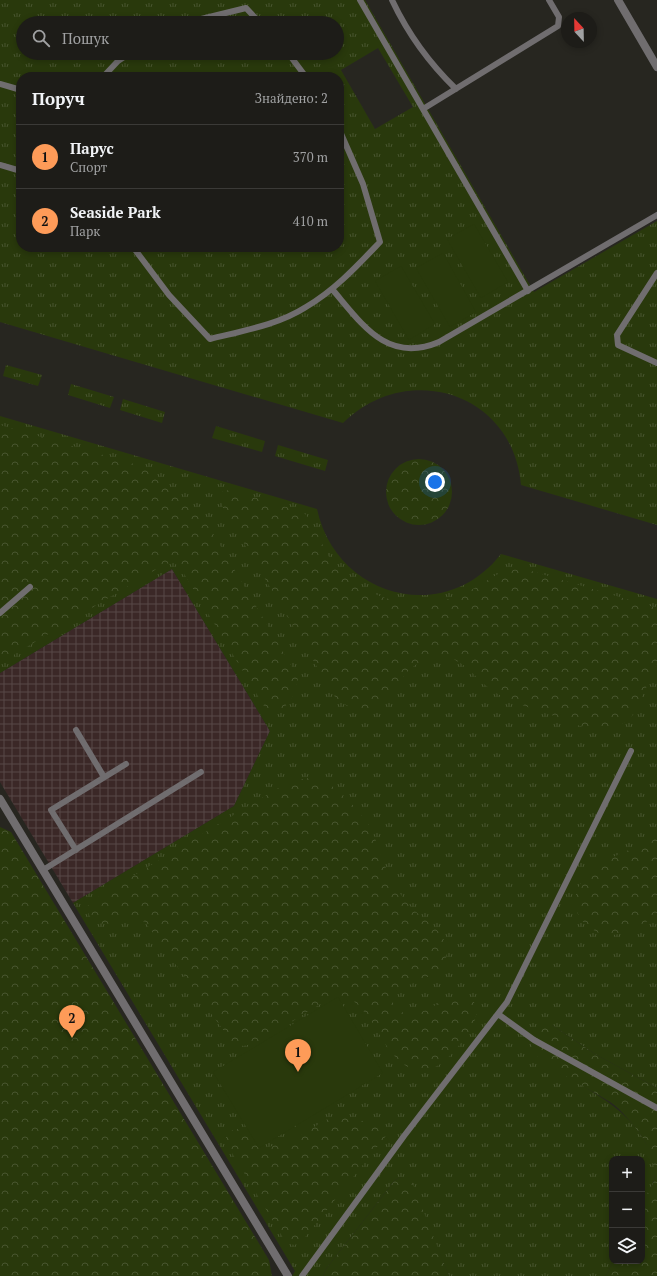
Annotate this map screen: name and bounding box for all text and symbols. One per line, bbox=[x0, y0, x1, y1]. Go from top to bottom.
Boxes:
north arrow bbox=[561, 12, 597, 48]
search box bbox=[16, 16, 344, 60]
icon: search bbox=[30, 27, 52, 49]
text: Пошук bbox=[62, 28, 109, 48]
text: Поруч bbox=[32, 87, 85, 110]
text: Знайдено: 2 bbox=[255, 89, 328, 107]
text: Парус bbox=[70, 138, 114, 158]
text: 1 bbox=[41, 148, 49, 166]
text: 370 m bbox=[293, 148, 328, 166]
text: Спорт bbox=[70, 158, 107, 176]
text: Seaside Park bbox=[70, 202, 161, 222]
text: 2 bbox=[41, 212, 49, 230]
text: 410 m bbox=[293, 212, 328, 230]
text: Парк bbox=[70, 222, 100, 240]
your location bbox=[425, 472, 445, 492]
pin: 2 bbox=[59, 1005, 85, 1038]
pin: 1 bbox=[285, 1039, 311, 1072]
map controls bbox=[609, 1156, 645, 1264]
button: + bbox=[609, 1156, 645, 1192]
button: − bbox=[609, 1192, 645, 1228]
button: layers bbox=[609, 1228, 645, 1264]

